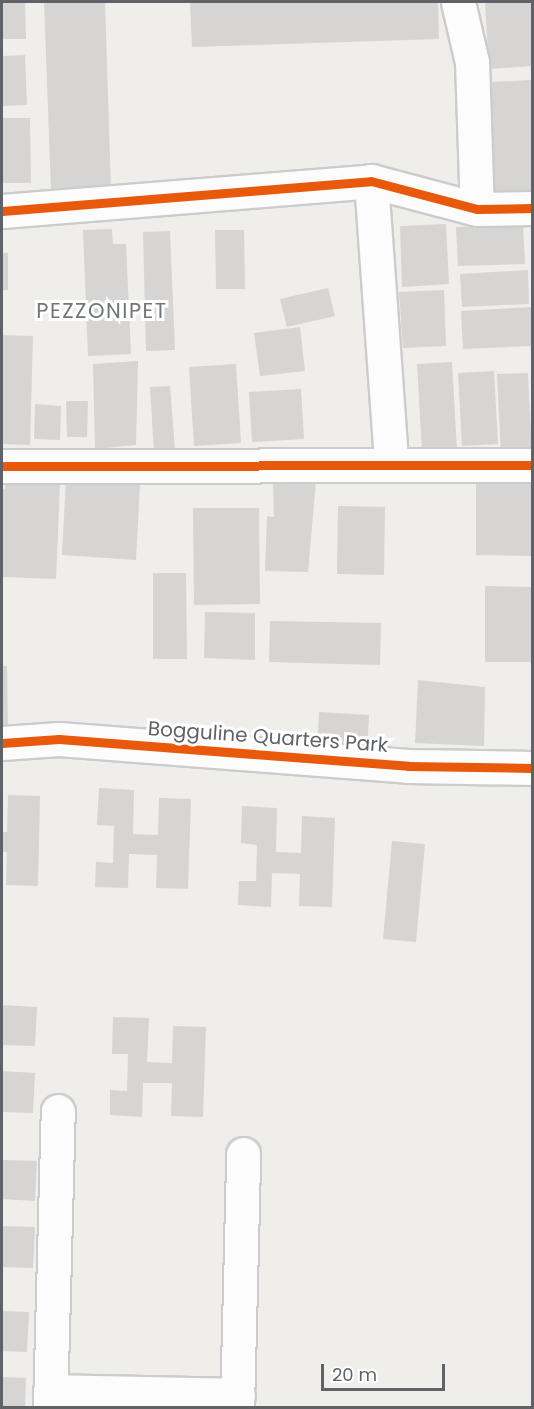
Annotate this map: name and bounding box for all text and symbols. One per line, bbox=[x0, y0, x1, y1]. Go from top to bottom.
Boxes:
district label: PEZZONIPET bbox=[36, 298, 168, 324]
street label: Bogguline Quarters Park bbox=[147, 717, 389, 757]
scale bar bbox=[324, 1352, 448, 1390]
text: 20 m bbox=[332, 1362, 377, 1387]

